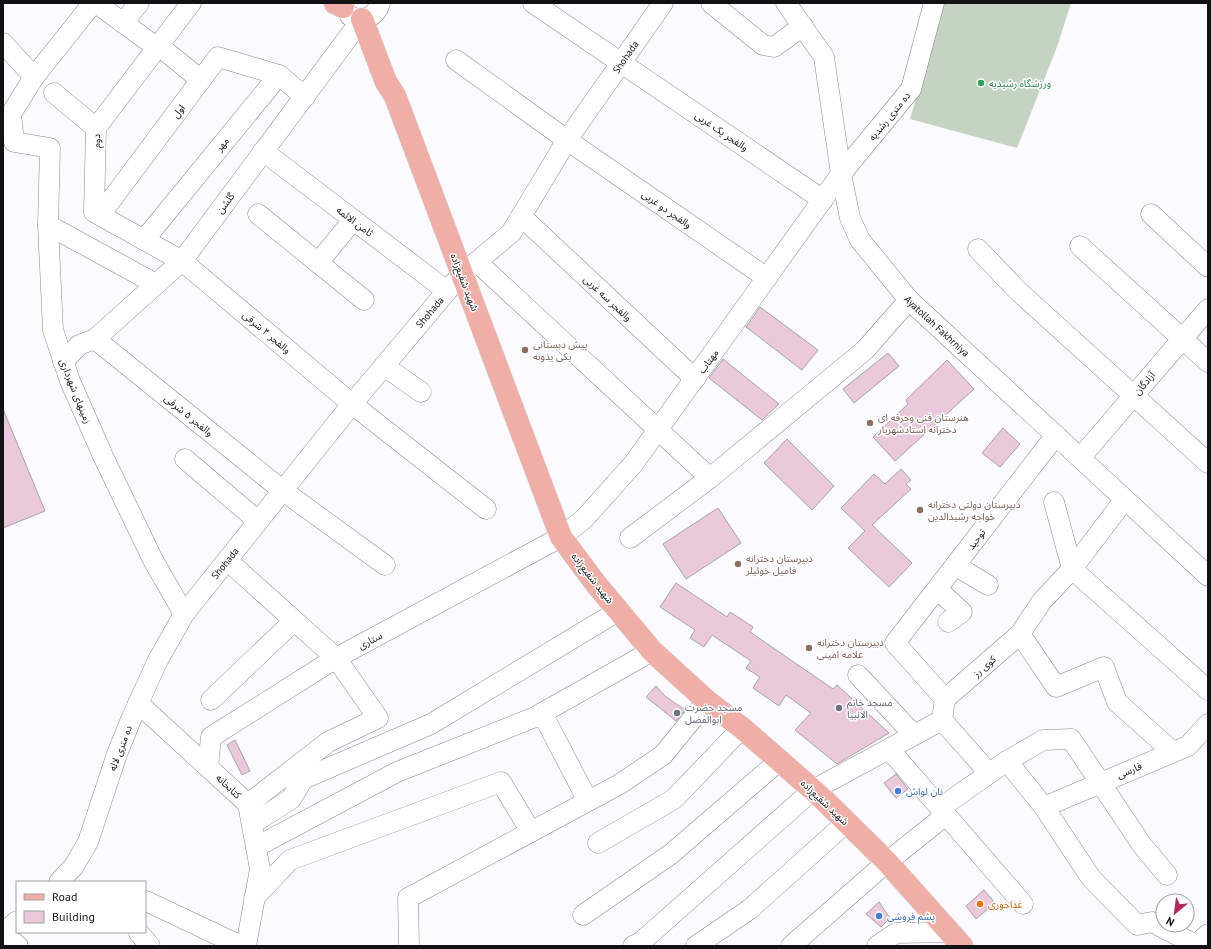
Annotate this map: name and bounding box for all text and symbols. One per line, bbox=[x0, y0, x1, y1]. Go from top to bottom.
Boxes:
street label: Shohada bbox=[610, 38, 642, 76]
place label: ورزشگاه رشیدیه bbox=[989, 77, 1051, 90]
marker: ورزشگاه رشیدیه bbox=[976, 78, 986, 88]
street label: ده متری رشدیه bbox=[866, 89, 913, 143]
street label: اول bbox=[169, 102, 188, 121]
street label: والفجر یک غربی bbox=[693, 109, 751, 154]
street label: دوم bbox=[90, 134, 105, 148]
street label: مهر bbox=[212, 135, 232, 155]
street label: والفجر دو غربی bbox=[639, 187, 694, 231]
street label: گلشن bbox=[213, 189, 238, 216]
street label: ثامن الائمه bbox=[334, 203, 376, 239]
street label: شهید شفیع‌زاده bbox=[447, 251, 482, 314]
street label: والفجر سه غربی bbox=[581, 273, 635, 324]
street label: Ayatollah Fakhrniya bbox=[901, 293, 972, 360]
street label: Shohada bbox=[413, 294, 447, 331]
street label: والفجر ۴ شرقی bbox=[240, 308, 294, 356]
place label: پیش دبستانی یکی یدونه bbox=[533, 338, 588, 363]
marker: پیش دبستانی یکی یدونه bbox=[520, 345, 530, 355]
street label: مهتاب bbox=[695, 347, 722, 376]
street label: زمینهای شهرداری bbox=[57, 357, 95, 426]
street label: آزادگان bbox=[1131, 368, 1159, 398]
street label: والفجر ۵ شرقی bbox=[162, 392, 216, 439]
place label: هنرستان فنی وحرفه ای دخترانه استادشهریار bbox=[877, 411, 969, 436]
marker: هنرستان فنی وحرفه ای دخترانه استادشهریار bbox=[865, 418, 875, 428]
place label: دبیرستان دولتی دخترانه خواجه رشیدالدین bbox=[928, 498, 1021, 523]
marker: دبیرستان دولتی دخترانه خواجه رشیدالدین bbox=[915, 505, 925, 515]
street label: توحید bbox=[964, 526, 988, 552]
street label: Shohada bbox=[209, 545, 242, 582]
street label: شهید شفیع‌زاده bbox=[568, 550, 617, 607]
place label: دبیرستان دخترانه فامیل خوئیلر bbox=[745, 552, 813, 577]
marker: دبیرستان دخترانه فامیل خوئیلر bbox=[733, 559, 743, 569]
street label: ستاری bbox=[356, 629, 385, 652]
place label: دبیرستان دخترانه علامه امینی bbox=[817, 636, 884, 661]
marker: دبیرستان دخترانه علامه امینی bbox=[804, 643, 814, 653]
street label: کوی رز bbox=[969, 652, 999, 681]
place label: مسجد خاتم الانبیا bbox=[847, 696, 893, 721]
place label: مسجد حضرت ابوالفضل bbox=[685, 701, 742, 726]
marker: مسجد خاتم الانبیا bbox=[834, 703, 844, 713]
marker: مسجد حضرت ابوالفضل bbox=[672, 708, 682, 718]
street label: ده متری لاله bbox=[106, 723, 135, 773]
street label: فارسی bbox=[1115, 759, 1144, 782]
street label: کتابخانه bbox=[213, 771, 245, 802]
street label: شهید شفیع‌زاده bbox=[797, 777, 852, 829]
place label: نان لواش bbox=[906, 785, 943, 798]
marker: نان لواش bbox=[893, 786, 903, 796]
legend bbox=[16, 881, 146, 933]
text: Road bbox=[52, 889, 77, 904]
north arrow bbox=[1155, 893, 1195, 933]
place label: غذاخوری bbox=[988, 898, 1023, 911]
marker: غذاخوری bbox=[975, 899, 985, 909]
text: Building bbox=[52, 909, 95, 924]
place label: پشم فروشی bbox=[887, 910, 935, 924]
marker: پشم فروشی bbox=[874, 911, 884, 921]
text: N bbox=[1164, 914, 1177, 930]

